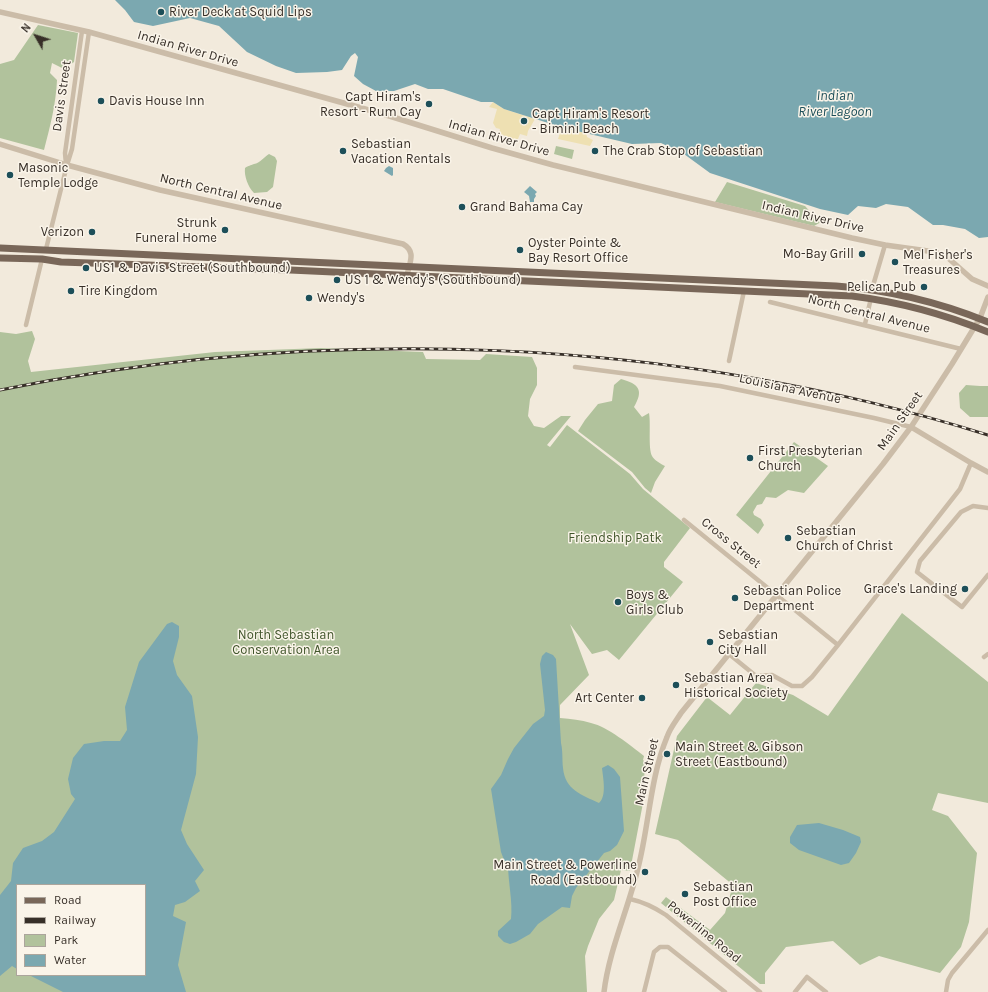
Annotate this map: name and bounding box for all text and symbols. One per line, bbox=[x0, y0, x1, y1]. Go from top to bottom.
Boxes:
place label: River Deck at Squid Lips bbox=[169, 4, 312, 20]
marker: River Deck at Squid Lips bbox=[156, 7, 166, 17]
north arrow bbox=[16, 16, 56, 56]
text: N bbox=[19, 21, 34, 35]
street label: Indian River Drive bbox=[136, 27, 240, 71]
street label: Davis Street bbox=[49, 59, 75, 133]
water label: Indian River Lagoon bbox=[798, 88, 872, 120]
place label: Capt Hiram's Resort - Rum Cay bbox=[320, 89, 421, 120]
place label: Davis House Inn bbox=[109, 93, 205, 109]
marker: Davis House Inn bbox=[96, 96, 106, 106]
marker: Capt Hiram's Resort - Rum Cay bbox=[424, 99, 434, 109]
place label: Capt Hiram's Resort - Bimini Beach bbox=[532, 106, 649, 137]
street label: Indian River Drive bbox=[447, 116, 551, 160]
marker: Capt Hiram's Resort - Bimini Beach bbox=[519, 116, 529, 126]
place label: Sebastian Vacation Rentals bbox=[351, 136, 451, 167]
place label: The Crab Stop of Sebastian bbox=[603, 143, 763, 159]
marker: Sebastian Vacation Rentals bbox=[338, 146, 348, 156]
marker: The Crab Stop of Sebastian bbox=[590, 146, 600, 156]
place label: Masonic Temple Lodge bbox=[18, 160, 98, 191]
marker: Masonic Temple Lodge bbox=[5, 170, 15, 180]
street label: North Central Avenue bbox=[158, 170, 284, 214]
street label: Indian River Drive bbox=[760, 198, 866, 236]
place label: Grand Bahama Cay bbox=[470, 199, 583, 215]
marker: Grand Bahama Cay bbox=[457, 202, 467, 212]
place label: Strunk Funeral Home bbox=[135, 215, 217, 246]
place label: Verizon bbox=[41, 224, 84, 240]
marker: Strunk Funeral Home bbox=[220, 225, 230, 235]
marker: Verizon bbox=[87, 227, 97, 237]
place label: Oyster Pointe & Bay Resort Office bbox=[528, 235, 628, 266]
marker: Oyster Pointe & Bay Resort Office bbox=[515, 245, 525, 255]
place label: Mo-Bay Grill bbox=[783, 246, 854, 262]
place label: Mel Fisher's Treasures bbox=[903, 247, 973, 278]
marker: Mo-Bay Grill bbox=[857, 249, 867, 259]
marker: Mel Fisher's Treasures bbox=[890, 257, 900, 267]
place label: US1 & Davis Street (Southbound) bbox=[94, 260, 291, 276]
marker: US1 & Davis Street (Southbound) bbox=[81, 263, 91, 273]
place label: US 1 & Wendy's (Southbound) bbox=[345, 272, 521, 288]
marker: US 1 & Wendy's (Southbound) bbox=[332, 275, 342, 285]
place label: Pelican Pub bbox=[847, 279, 916, 295]
marker: Pelican Pub bbox=[919, 282, 929, 292]
place label: Tire Kingdom bbox=[79, 283, 158, 299]
marker: Tire Kingdom bbox=[66, 286, 76, 296]
place label: Wendy's bbox=[317, 290, 365, 306]
street label: North Central Avenue bbox=[806, 291, 932, 337]
marker: Wendy's bbox=[304, 293, 314, 303]
street label: Louisiana Avenue bbox=[738, 371, 842, 407]
street label: Main Street bbox=[874, 388, 926, 454]
place label: First Presbyterian Church bbox=[758, 443, 862, 474]
marker: First Presbyterian Church bbox=[745, 453, 755, 463]
street label: Cross Street bbox=[698, 514, 764, 572]
place label: Sebastian Church of Christ bbox=[796, 523, 893, 554]
park label: Friendship Patk bbox=[568, 530, 662, 546]
marker: Sebastian Church of Christ bbox=[783, 533, 793, 543]
place label: Grace's Landing bbox=[864, 581, 957, 597]
place label: Sebastian Police Department bbox=[743, 583, 841, 614]
marker: Grace's Landing bbox=[960, 584, 970, 594]
place label: Boys & Girls Club bbox=[626, 587, 684, 618]
marker: Sebastian Police Department bbox=[730, 593, 740, 603]
marker: Boys & Girls Club bbox=[613, 597, 623, 607]
park label: North Sebastian Conservation Area bbox=[232, 627, 340, 658]
place label: Sebastian City Hall bbox=[718, 627, 778, 658]
marker: Sebastian City Hall bbox=[705, 637, 715, 647]
place label: Sebastian Area Historical Society bbox=[684, 670, 788, 701]
marker: Sebastian Area Historical Society bbox=[671, 680, 681, 690]
place label: Art Center bbox=[575, 690, 634, 706]
marker: Art Center bbox=[637, 693, 647, 703]
street label: Main Street bbox=[632, 737, 662, 807]
place label: Main Street & Gibson Street (Eastbound) bbox=[675, 739, 803, 770]
marker: Main Street & Gibson Street (Eastbound) bbox=[662, 749, 672, 759]
place label: Main Street & Powerline Road (Eastbound) bbox=[493, 857, 637, 888]
marker: Main Street & Powerline Road (Eastbound) bbox=[640, 867, 650, 877]
place label: Sebastian Post Office bbox=[693, 879, 757, 910]
legend bbox=[16, 884, 146, 976]
marker: Sebastian Post Office bbox=[680, 889, 690, 899]
text: Road bbox=[54, 893, 82, 907]
street label: Powerline Road bbox=[664, 898, 744, 966]
text: Railway bbox=[54, 913, 96, 927]
text: Park bbox=[54, 933, 78, 947]
text: Water bbox=[54, 953, 86, 967]

